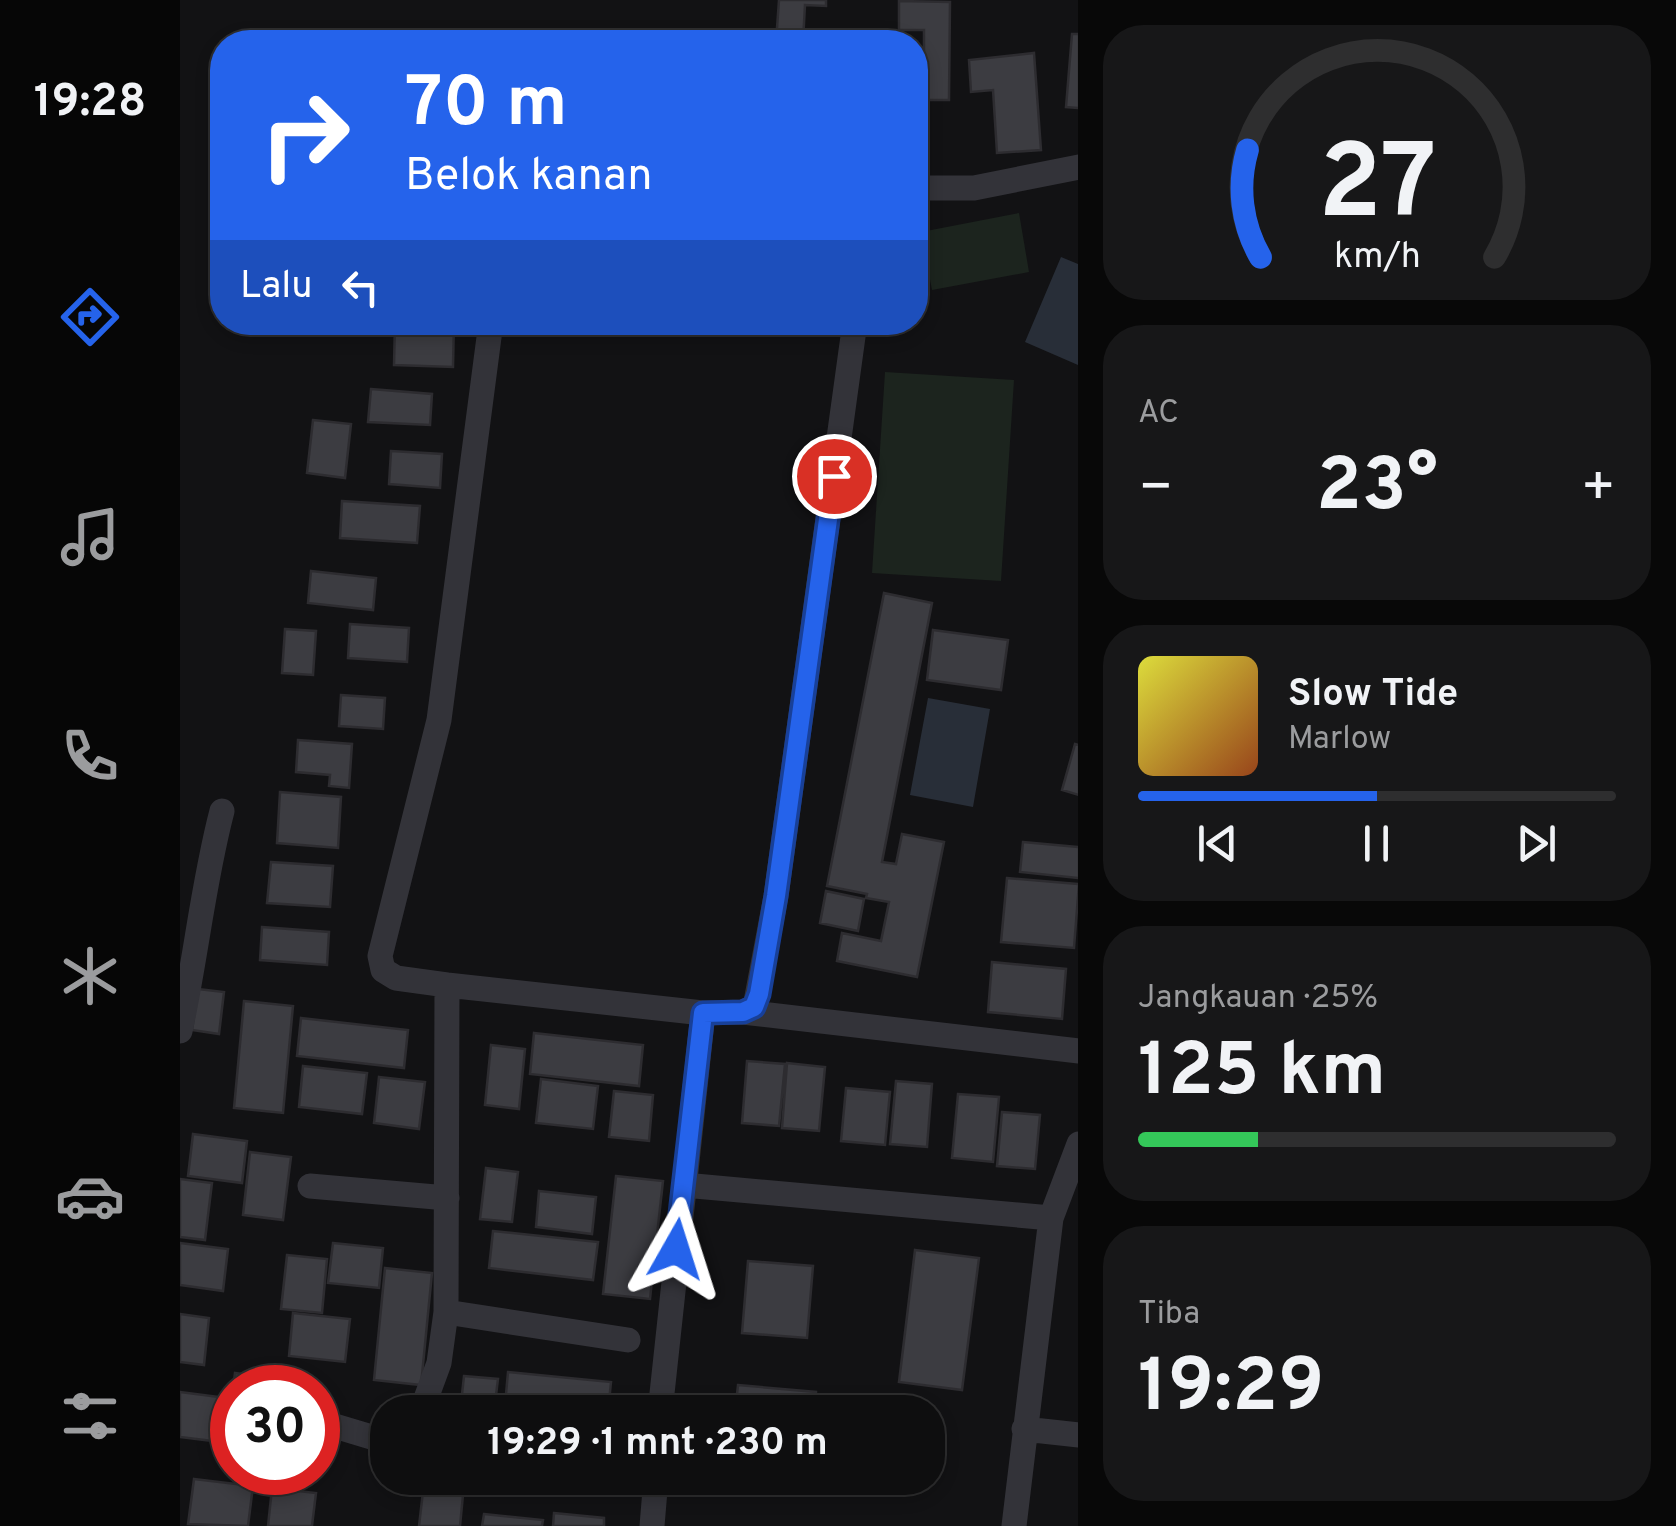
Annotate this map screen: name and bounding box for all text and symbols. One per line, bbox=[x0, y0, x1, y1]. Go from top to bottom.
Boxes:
text: 70 m bbox=[405, 62, 568, 151]
icon: right bbox=[240, 70, 370, 200]
text: 19:28 bbox=[34, 75, 146, 132]
text: 27 bbox=[1318, 123, 1436, 255]
text: Belok kanan bbox=[405, 149, 653, 206]
text: km/h bbox=[1334, 235, 1420, 281]
icon: left bbox=[333, 260, 388, 315]
text: Lalu bbox=[240, 263, 313, 312]
icon: directions bbox=[55, 282, 125, 352]
text: AC bbox=[1138, 394, 1179, 434]
pin bbox=[792, 434, 877, 519]
text: 23° bbox=[1316, 442, 1438, 537]
icon: arrive bbox=[807, 449, 862, 504]
text: − bbox=[1138, 455, 1173, 525]
text: + bbox=[1581, 455, 1616, 525]
icon: music bbox=[55, 502, 125, 572]
text: Slow Tide bbox=[1288, 671, 1458, 720]
text: Marlow bbox=[1288, 720, 1391, 760]
icon: phone bbox=[55, 721, 125, 791]
icon: previous bbox=[1190, 816, 1245, 871]
icon: pause bbox=[1349, 816, 1404, 871]
icon: next bbox=[1509, 816, 1564, 871]
icon: climate bbox=[55, 941, 125, 1011]
text: Jangkauan · 25% bbox=[1138, 979, 1378, 1019]
text: 125 km bbox=[1138, 1027, 1386, 1122]
icon: car bbox=[55, 1161, 125, 1231]
position arrow bbox=[624, 1197, 728, 1301]
text: Tiba bbox=[1138, 1295, 1200, 1335]
text: 19:29 bbox=[1138, 1343, 1324, 1438]
speed limit sign: 30 bbox=[210, 1365, 340, 1495]
icon: filters bbox=[55, 1381, 125, 1451]
text: 19:29 · 1 mnt · 230 m bbox=[487, 1420, 828, 1469]

